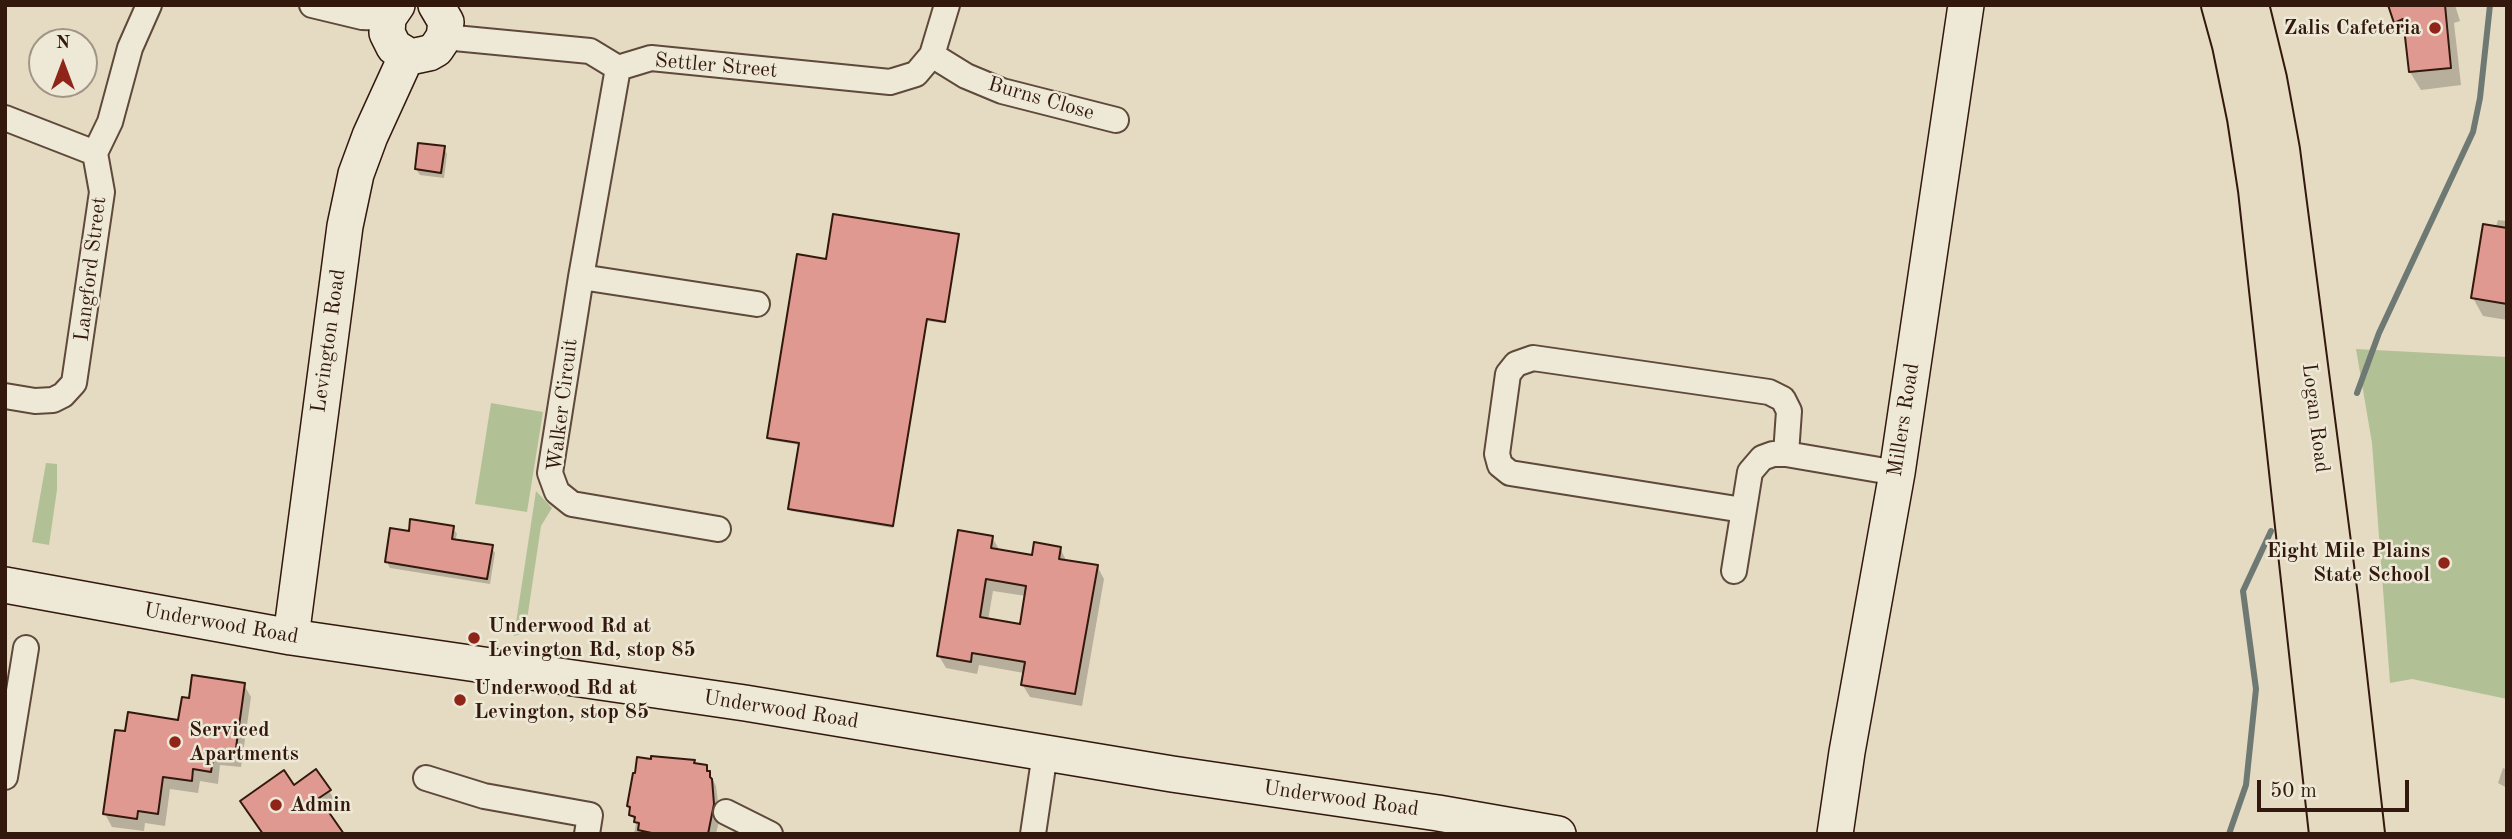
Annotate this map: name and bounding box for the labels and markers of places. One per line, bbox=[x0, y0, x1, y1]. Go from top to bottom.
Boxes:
place label: Zalis Cafeteria bbox=[2284, 15, 2421, 41]
marker: Zalis Cafeteria bbox=[2427, 20, 2443, 36]
place label: Eight Mile Plains State School bbox=[2266, 538, 2430, 588]
marker: Eight Mile Plains State School bbox=[2436, 555, 2452, 571]
place label: Underwood Rd at Levington Rd, stop 85 bbox=[488, 613, 696, 663]
marker: Underwood Rd at Levington Rd, stop 85 bbox=[466, 630, 482, 646]
place label: Underwood Rd at Levington, stop 85 bbox=[474, 675, 649, 725]
marker: Underwood Rd at Levington, stop 85 bbox=[452, 692, 468, 708]
place label: Serviced Apartments bbox=[189, 717, 299, 767]
marker: Serviced Apartments bbox=[167, 734, 183, 750]
place label: Admin bbox=[290, 792, 351, 818]
marker: Admin bbox=[268, 797, 284, 813]

